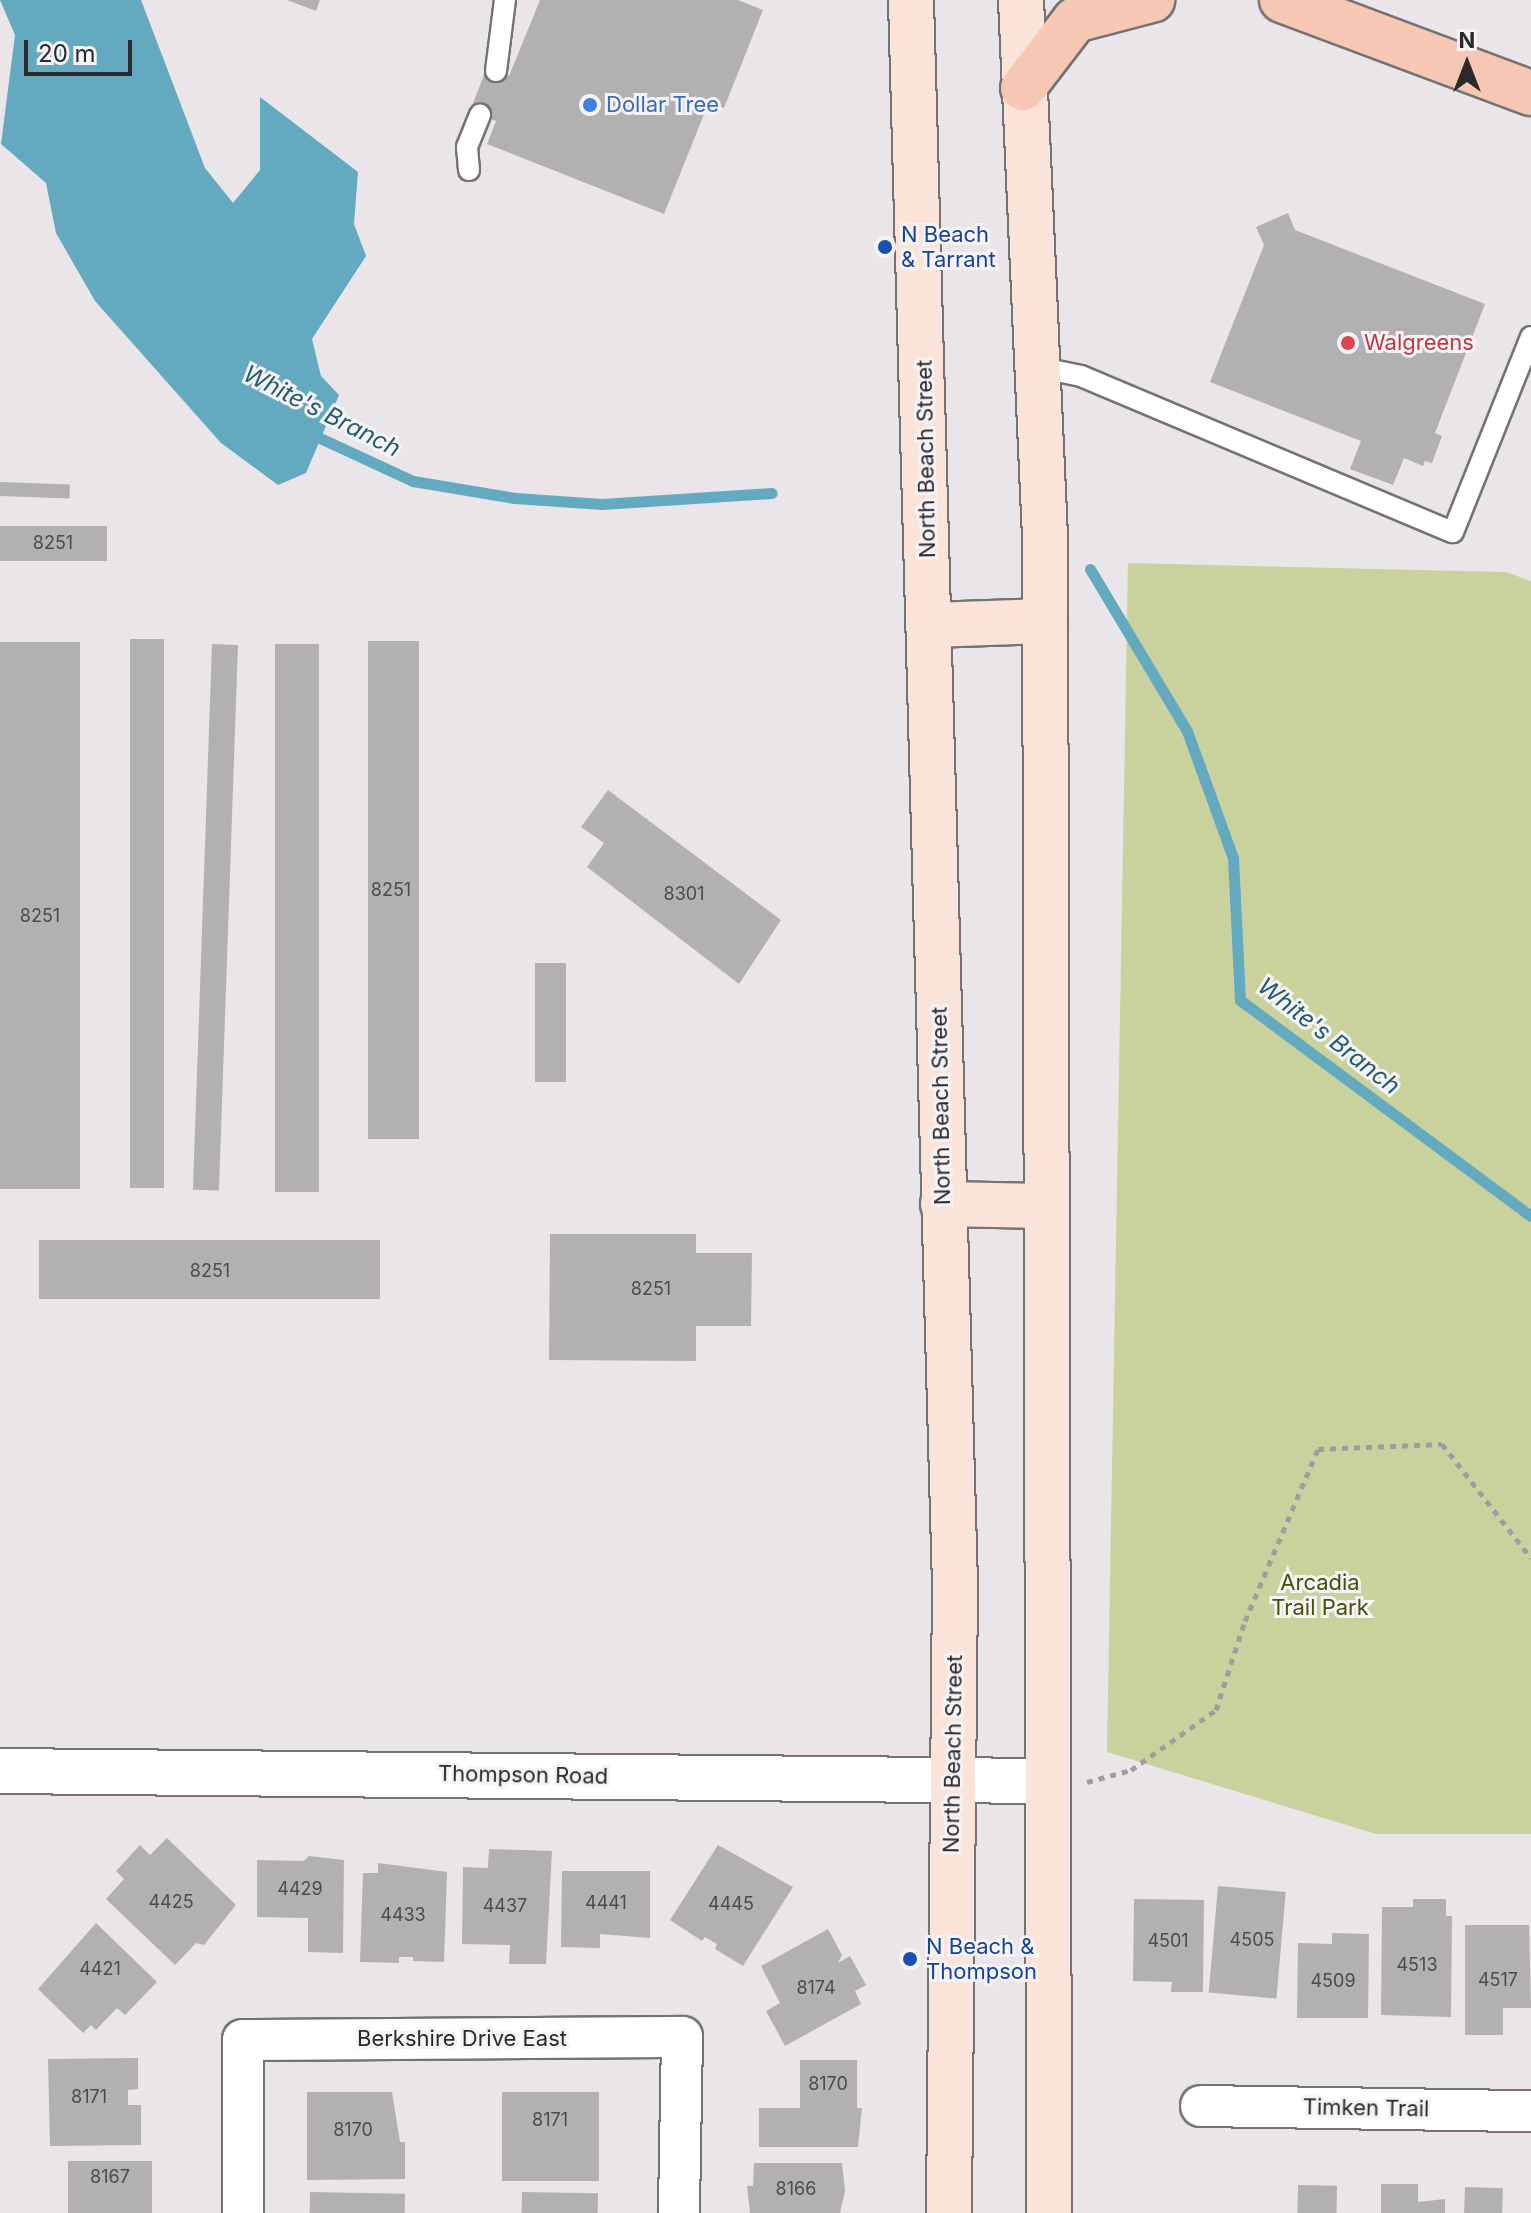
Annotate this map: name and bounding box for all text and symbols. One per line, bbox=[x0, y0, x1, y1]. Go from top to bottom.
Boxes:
scale bar bbox=[28, 24, 136, 74]
north arrow bbox=[1427, 24, 1507, 104]
text: N bbox=[1459, 27, 1475, 53]
text: 20 m bbox=[38, 39, 96, 68]
place label: Dollar Tree bbox=[606, 92, 719, 118]
marker: Dollar Tree bbox=[581, 96, 599, 114]
place label: N Beach & Tarrant bbox=[901, 221, 996, 272]
marker: N Beach & Tarrant bbox=[876, 238, 894, 256]
place label: Walgreens bbox=[1364, 330, 1474, 356]
marker: Walgreens bbox=[1339, 334, 1357, 352]
water label: White's Branch bbox=[239, 359, 405, 463]
street label: North Beach Street bbox=[911, 360, 941, 558]
house number: 8251 bbox=[33, 532, 73, 554]
house number: 8251 bbox=[371, 879, 411, 901]
house number: 8301 bbox=[664, 883, 704, 905]
house number: 8251 bbox=[20, 905, 60, 927]
water label: White's Branch bbox=[1252, 972, 1406, 1100]
street label: North Beach Street bbox=[926, 1007, 956, 1205]
house number: 8251 bbox=[190, 1260, 230, 1282]
house number: 8251 bbox=[631, 1278, 671, 1300]
park label: Arcadia Trail Park bbox=[1271, 1569, 1369, 1620]
street label: North Beach Street bbox=[938, 1655, 968, 1853]
street label: Thompson Road bbox=[438, 1760, 608, 1790]
house number: 4429 bbox=[277, 1878, 323, 1900]
house number: 4425 bbox=[148, 1891, 194, 1913]
house number: 4441 bbox=[585, 1892, 627, 1914]
house number: 4445 bbox=[708, 1893, 754, 1915]
house number: 4437 bbox=[483, 1895, 527, 1917]
house number: 4433 bbox=[380, 1904, 426, 1926]
house number: 4505 bbox=[1230, 1929, 1274, 1951]
house number: 4501 bbox=[1147, 1930, 1189, 1952]
place label: N Beach & Thompson bbox=[926, 1933, 1037, 1984]
marker: N Beach & Thompson bbox=[901, 1950, 919, 1968]
house number: 4513 bbox=[1396, 1954, 1438, 1976]
house number: 4421 bbox=[79, 1958, 121, 1980]
house number: 4517 bbox=[1478, 1969, 1518, 1991]
house number: 4509 bbox=[1310, 1970, 1356, 1992]
house number: 8174 bbox=[796, 1977, 836, 1999]
street label: Berkshire Drive East bbox=[357, 2026, 567, 2052]
house number: 8170 bbox=[808, 2073, 848, 2095]
house number: 8171 bbox=[71, 2086, 107, 2108]
street label: Timken Trail bbox=[1302, 2094, 1430, 2122]
house number: 8171 bbox=[532, 2109, 568, 2131]
house number: 8170 bbox=[333, 2119, 373, 2141]
house number: 8167 bbox=[90, 2166, 130, 2188]
house number: 8166 bbox=[776, 2178, 816, 2200]

